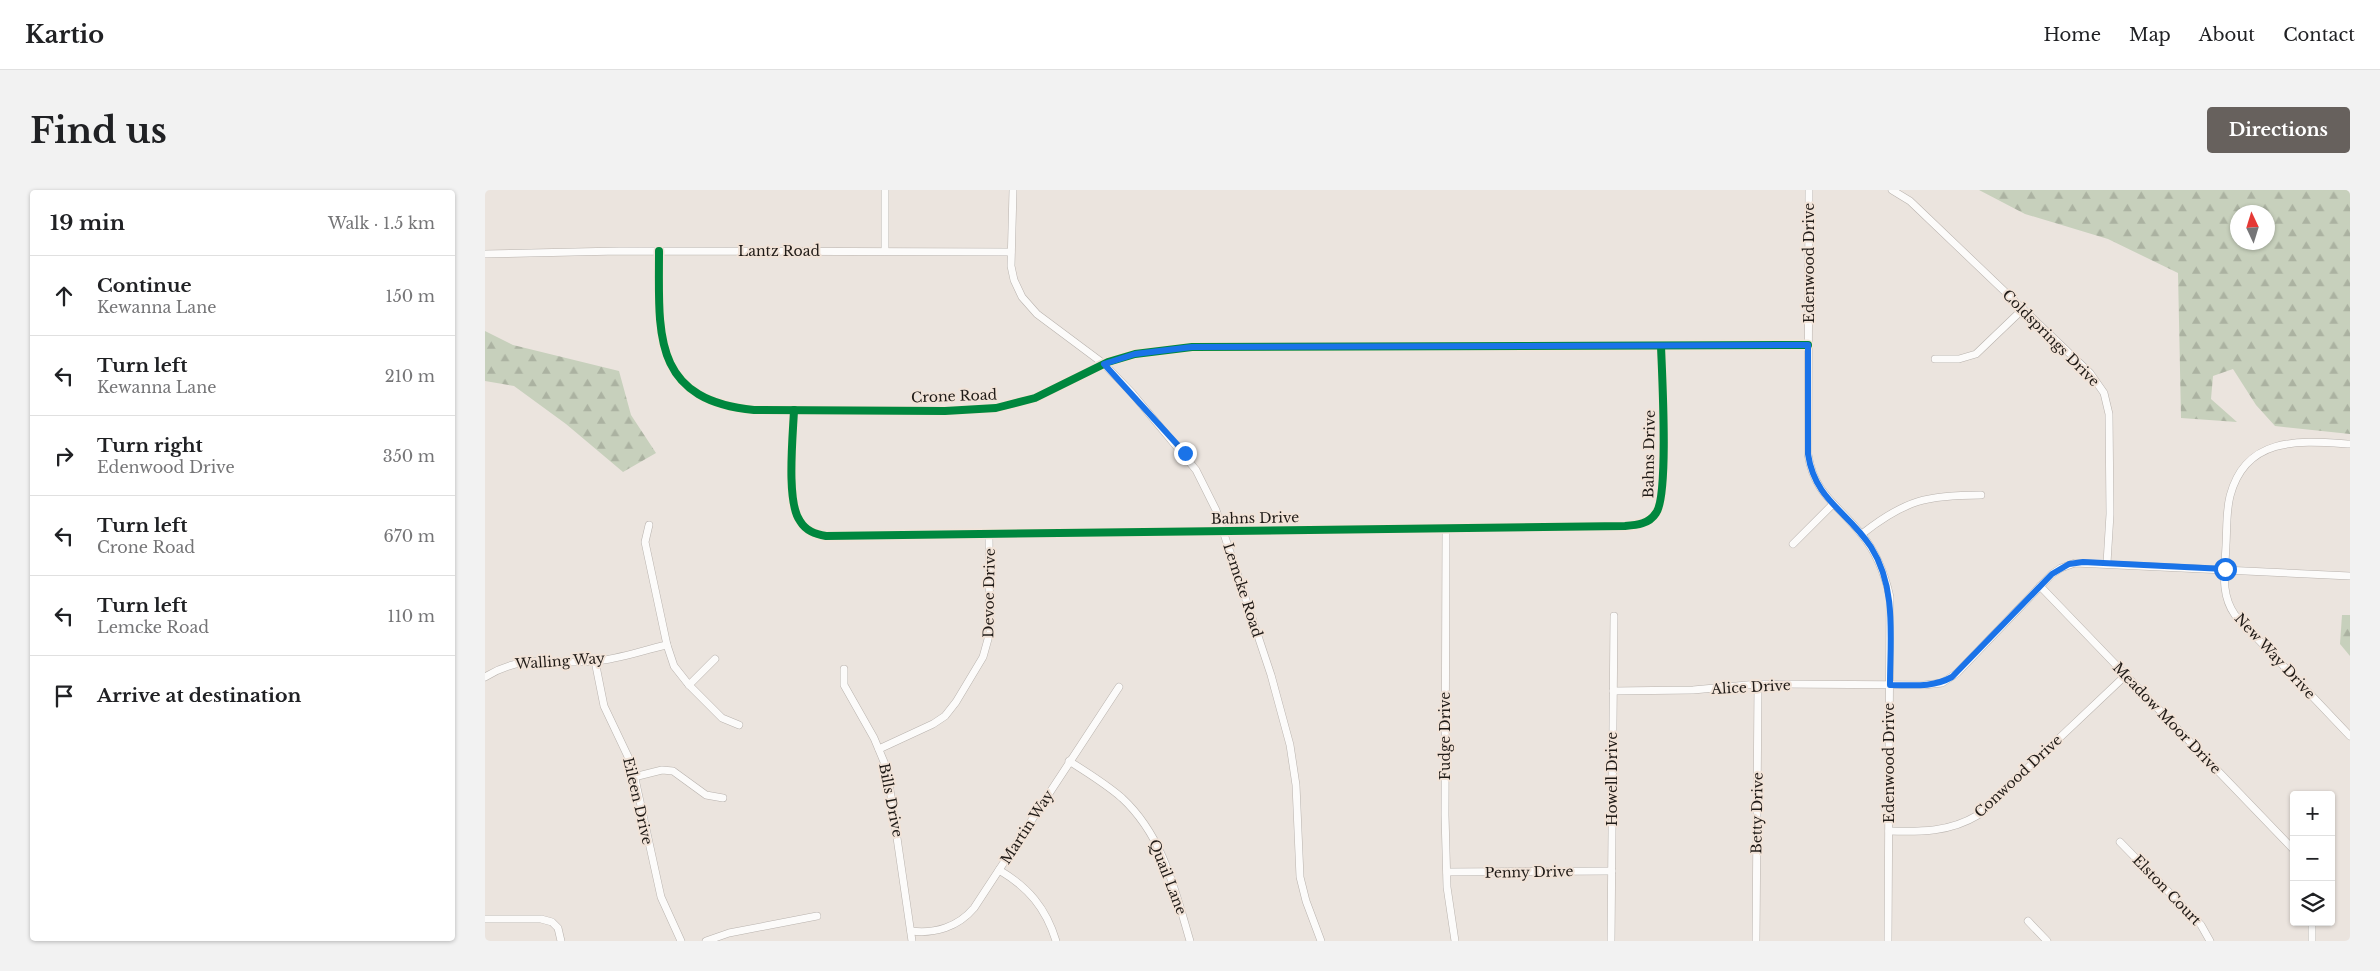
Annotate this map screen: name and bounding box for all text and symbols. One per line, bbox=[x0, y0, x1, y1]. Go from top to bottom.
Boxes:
text: Kartio bbox=[25, 20, 104, 49]
text: Home bbox=[2043, 24, 2101, 46]
text: Map bbox=[2129, 24, 2171, 46]
text: About bbox=[2199, 24, 2255, 46]
text: Contact bbox=[2283, 24, 2355, 46]
button: Directions bbox=[2207, 107, 2350, 153]
text: Find us bbox=[30, 109, 167, 152]
street label: Edenwood Drive bbox=[1800, 203, 1818, 323]
north arrow bbox=[2230, 205, 2275, 250]
text: 19 min bbox=[50, 210, 125, 236]
text: Walk · 1.5 km bbox=[328, 213, 435, 233]
street label: Lantz Road bbox=[738, 242, 821, 260]
text: Continue bbox=[97, 274, 192, 297]
icon: ahead bbox=[50, 282, 78, 310]
text: 150 m bbox=[386, 286, 435, 306]
street label: Coldsprings Drive bbox=[1999, 286, 2103, 390]
text: Kewanna Lane bbox=[97, 297, 216, 317]
text: Turn left bbox=[97, 354, 188, 377]
icon: left bbox=[50, 362, 78, 390]
text: 210 m bbox=[385, 366, 435, 386]
text: Kewanna Lane bbox=[97, 377, 216, 397]
street label: Crone Road bbox=[911, 385, 998, 406]
street label: Bahns Drive bbox=[1639, 410, 1659, 498]
text: Turn right bbox=[97, 434, 203, 457]
icon: right bbox=[50, 442, 78, 470]
route end bbox=[1174, 442, 1197, 465]
text: 350 m bbox=[383, 446, 435, 466]
text: Edenwood Drive bbox=[97, 457, 235, 477]
street label: Bahns Drive bbox=[1211, 508, 1299, 528]
text: Turn left bbox=[97, 514, 188, 537]
icon: left bbox=[50, 522, 78, 550]
text: 670 m bbox=[383, 526, 435, 546]
text: Crone Road bbox=[97, 537, 195, 557]
street label: Lemcke Road bbox=[1219, 541, 1267, 640]
street label: Devoe Drive bbox=[979, 548, 999, 638]
route start bbox=[2214, 558, 2237, 581]
text: Turn left bbox=[97, 594, 188, 617]
icon: left bbox=[50, 602, 78, 630]
text: 110 m bbox=[388, 606, 435, 626]
street label: New Way Drive bbox=[2231, 610, 2319, 702]
text: Lemcke Road bbox=[97, 617, 209, 637]
street label: Walling Way bbox=[514, 649, 605, 673]
street label: Meadow Moor Drive bbox=[2109, 658, 2225, 778]
street label: Alice Drive bbox=[1710, 676, 1791, 698]
icon: arrive bbox=[50, 682, 78, 710]
text: Arrive at destination bbox=[97, 684, 301, 707]
street label: Fudge Drive bbox=[1436, 692, 1454, 780]
street label: Edenwood Drive bbox=[1880, 703, 1898, 823]
street label: Conwood Drive bbox=[1970, 731, 2066, 821]
street label: Howell Drive bbox=[1603, 732, 1621, 826]
street label: Eileen Drive bbox=[619, 756, 657, 846]
street label: Bills Drive bbox=[875, 761, 907, 839]
street label: Betty Drive bbox=[1747, 772, 1767, 854]
street label: Martin Way bbox=[996, 787, 1058, 867]
map controls bbox=[2290, 791, 2335, 926]
button: + bbox=[2290, 791, 2335, 836]
button: − bbox=[2290, 836, 2335, 881]
street label: Quail Lane bbox=[1145, 837, 1191, 917]
street label: Elston Court bbox=[2129, 851, 2206, 929]
street label: Penny Drive bbox=[1484, 862, 1574, 882]
button: layers bbox=[2290, 881, 2335, 926]

